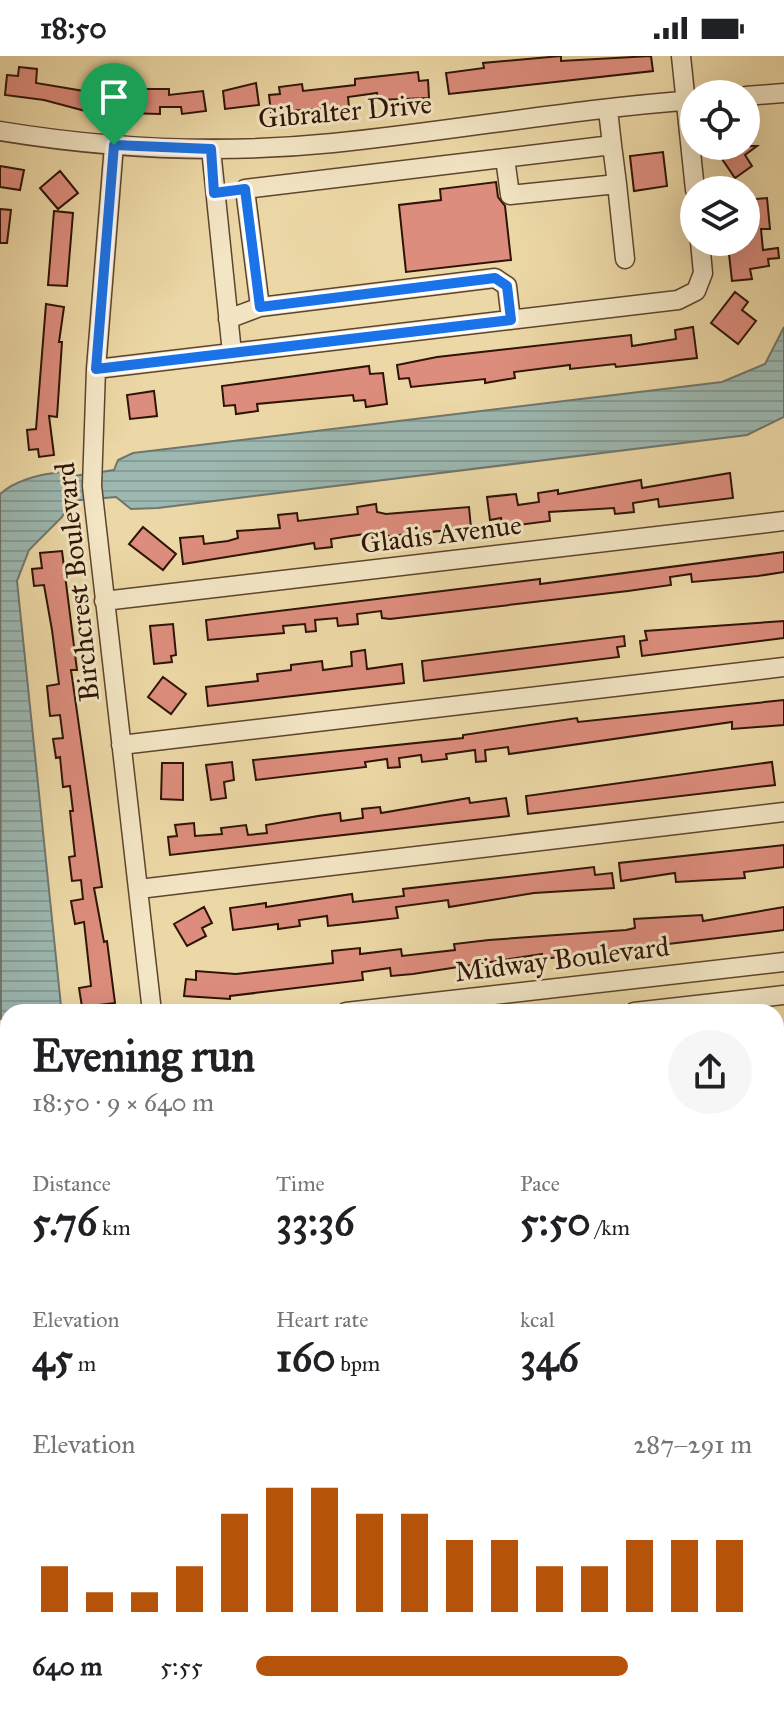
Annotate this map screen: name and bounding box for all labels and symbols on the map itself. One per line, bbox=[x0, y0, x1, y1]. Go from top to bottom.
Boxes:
pin bbox=[80, 63, 148, 145]
street label: Gibralter Drive bbox=[257, 86, 433, 136]
street label: Birchcrest Boulevard bbox=[47, 461, 107, 703]
street label: Gladis Avenue bbox=[359, 507, 523, 561]
street label: Midway Boulevard bbox=[453, 928, 671, 990]

